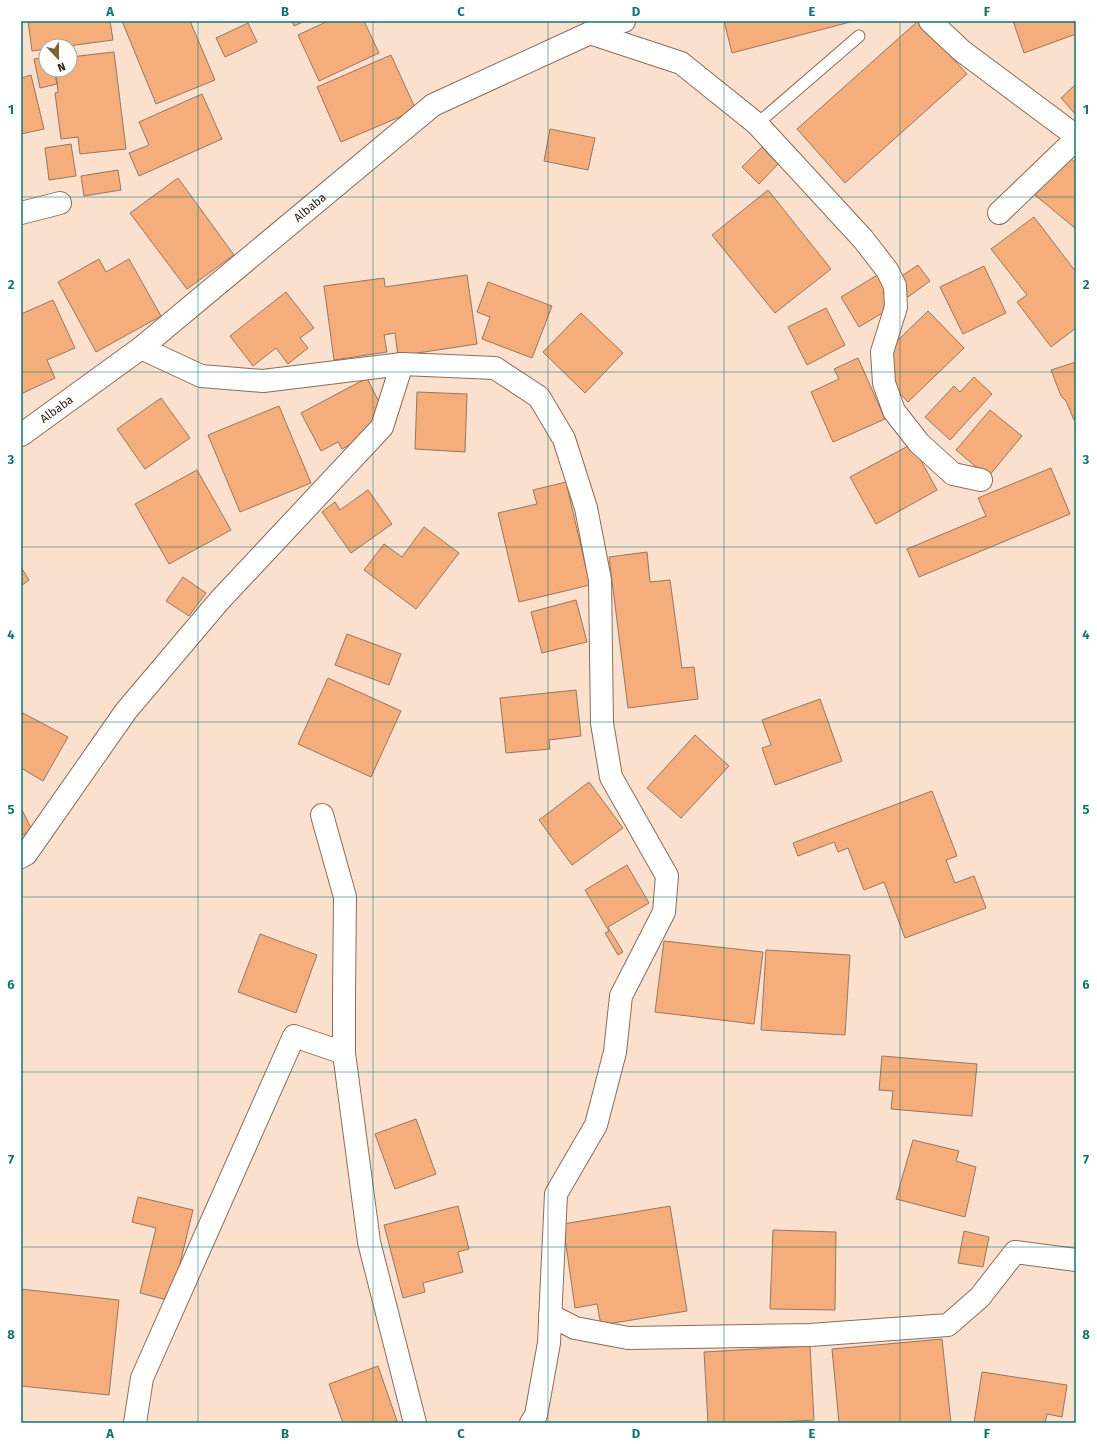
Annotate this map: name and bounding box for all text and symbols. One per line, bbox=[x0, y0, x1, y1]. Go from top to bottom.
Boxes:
text: A bbox=[105, 4, 114, 19]
text: B bbox=[281, 4, 289, 19]
text: C bbox=[457, 4, 465, 19]
text: D bbox=[632, 4, 641, 19]
text: E bbox=[809, 4, 816, 19]
text: F bbox=[984, 4, 991, 19]
north arrow bbox=[38, 38, 78, 78]
text: N bbox=[56, 59, 67, 74]
text: 1 bbox=[8, 102, 14, 117]
text: 1 bbox=[1083, 102, 1089, 117]
street label: Albaba bbox=[291, 190, 329, 225]
text: 2 bbox=[8, 277, 15, 292]
text: 2 bbox=[1083, 277, 1090, 292]
street label: Albaba bbox=[37, 392, 76, 426]
text: 3 bbox=[7, 452, 15, 467]
text: 3 bbox=[1082, 452, 1090, 467]
text: 4 bbox=[7, 627, 15, 642]
text: 4 bbox=[1082, 627, 1090, 642]
text: 5 bbox=[8, 802, 15, 817]
text: 5 bbox=[1083, 802, 1090, 817]
text: 6 bbox=[7, 977, 15, 992]
text: 6 bbox=[1082, 977, 1090, 992]
text: 7 bbox=[8, 1152, 14, 1167]
text: 7 bbox=[1083, 1152, 1089, 1167]
text: 8 bbox=[7, 1327, 15, 1342]
text: 8 bbox=[1082, 1327, 1090, 1342]
text: A bbox=[105, 1426, 114, 1441]
text: B bbox=[281, 1426, 289, 1441]
text: C bbox=[457, 1426, 465, 1441]
text: D bbox=[632, 1426, 641, 1441]
text: E bbox=[809, 1426, 816, 1441]
text: F bbox=[984, 1426, 991, 1441]

